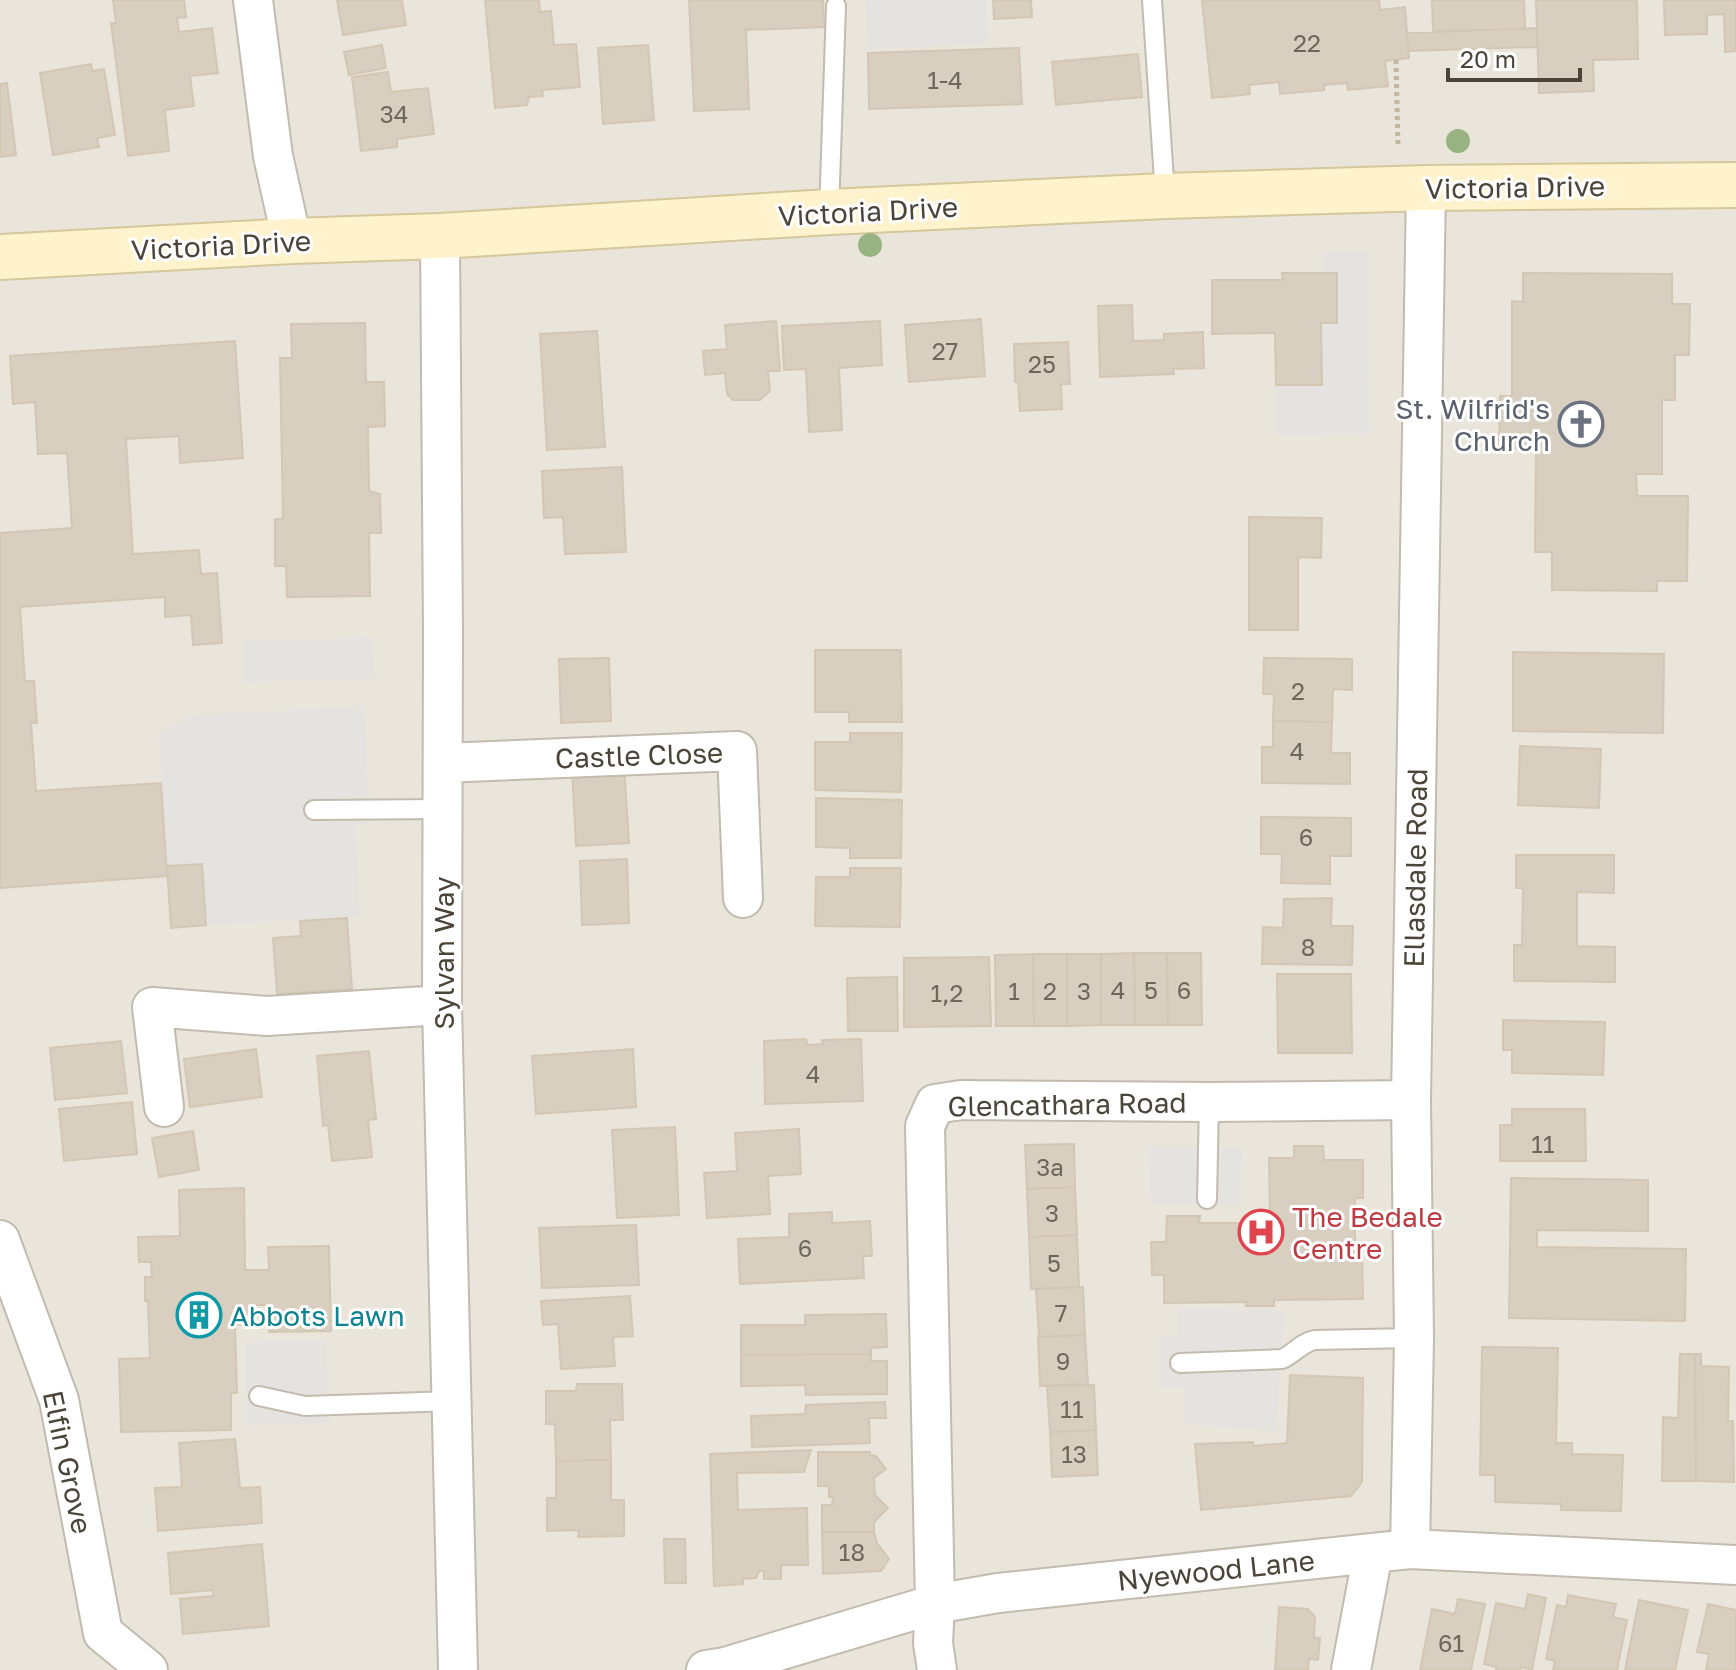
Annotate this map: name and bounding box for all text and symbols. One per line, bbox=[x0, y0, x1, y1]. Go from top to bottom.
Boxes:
house number: 22 bbox=[1293, 28, 1321, 57]
scale bar bbox=[1448, 32, 1580, 82]
text: 20 m bbox=[1460, 44, 1516, 73]
house number: 1-4 bbox=[927, 65, 963, 94]
house number: 34 bbox=[380, 99, 408, 128]
street label: Victoria Drive bbox=[1425, 169, 1605, 205]
street label: Victoria Drive bbox=[777, 190, 959, 232]
street label: Victoria Drive bbox=[130, 224, 312, 266]
house number: 27 bbox=[932, 336, 958, 365]
house number: 25 bbox=[1028, 349, 1056, 378]
place label: St. Wilfrid's Church bbox=[1396, 392, 1550, 457]
church icon: St. Wilfrid's Church bbox=[1557, 400, 1605, 448]
house number: 2 bbox=[1291, 676, 1305, 705]
street label: Castle Close bbox=[554, 736, 724, 774]
house number: 4 bbox=[1290, 736, 1304, 765]
street label: Ellasdale Road bbox=[1397, 768, 1433, 968]
house number: 6 bbox=[1299, 822, 1313, 851]
street label: Sylvan Way bbox=[427, 876, 460, 1030]
house number: 8 bbox=[1301, 932, 1315, 961]
house number: 4 bbox=[1111, 975, 1125, 1004]
house number: 5 bbox=[1144, 975, 1158, 1004]
house number: 6 bbox=[1177, 975, 1191, 1004]
house number: 1 bbox=[1008, 976, 1020, 1005]
house number: 2 bbox=[1043, 976, 1057, 1005]
house number: 3 bbox=[1077, 976, 1091, 1005]
house number: 1,2 bbox=[931, 978, 963, 1007]
house number: 4 bbox=[806, 1059, 820, 1088]
street label: Glencathara Road bbox=[947, 1085, 1187, 1123]
house number: 11 bbox=[1531, 1129, 1555, 1158]
house number: 3a bbox=[1036, 1152, 1064, 1181]
house number: 3 bbox=[1045, 1198, 1059, 1227]
place label: The Bedale Centre bbox=[1292, 1200, 1443, 1265]
hospital icon: The Bedale Centre bbox=[1237, 1208, 1285, 1256]
house number: 6 bbox=[798, 1233, 812, 1262]
house number: 5 bbox=[1047, 1248, 1061, 1277]
building icon: Abbots Lawn bbox=[175, 1291, 223, 1339]
house number: 7 bbox=[1055, 1298, 1067, 1327]
place label: Abbots Lawn bbox=[230, 1299, 405, 1332]
house number: 9 bbox=[1056, 1346, 1070, 1375]
street label: Elfin Grove bbox=[37, 1387, 99, 1537]
house number: 11 bbox=[1060, 1394, 1084, 1423]
house number: 13 bbox=[1061, 1439, 1087, 1468]
house number: 18 bbox=[839, 1537, 865, 1566]
street label: Nyewood Lane bbox=[1116, 1543, 1316, 1597]
house number: 61 bbox=[1438, 1628, 1464, 1657]

